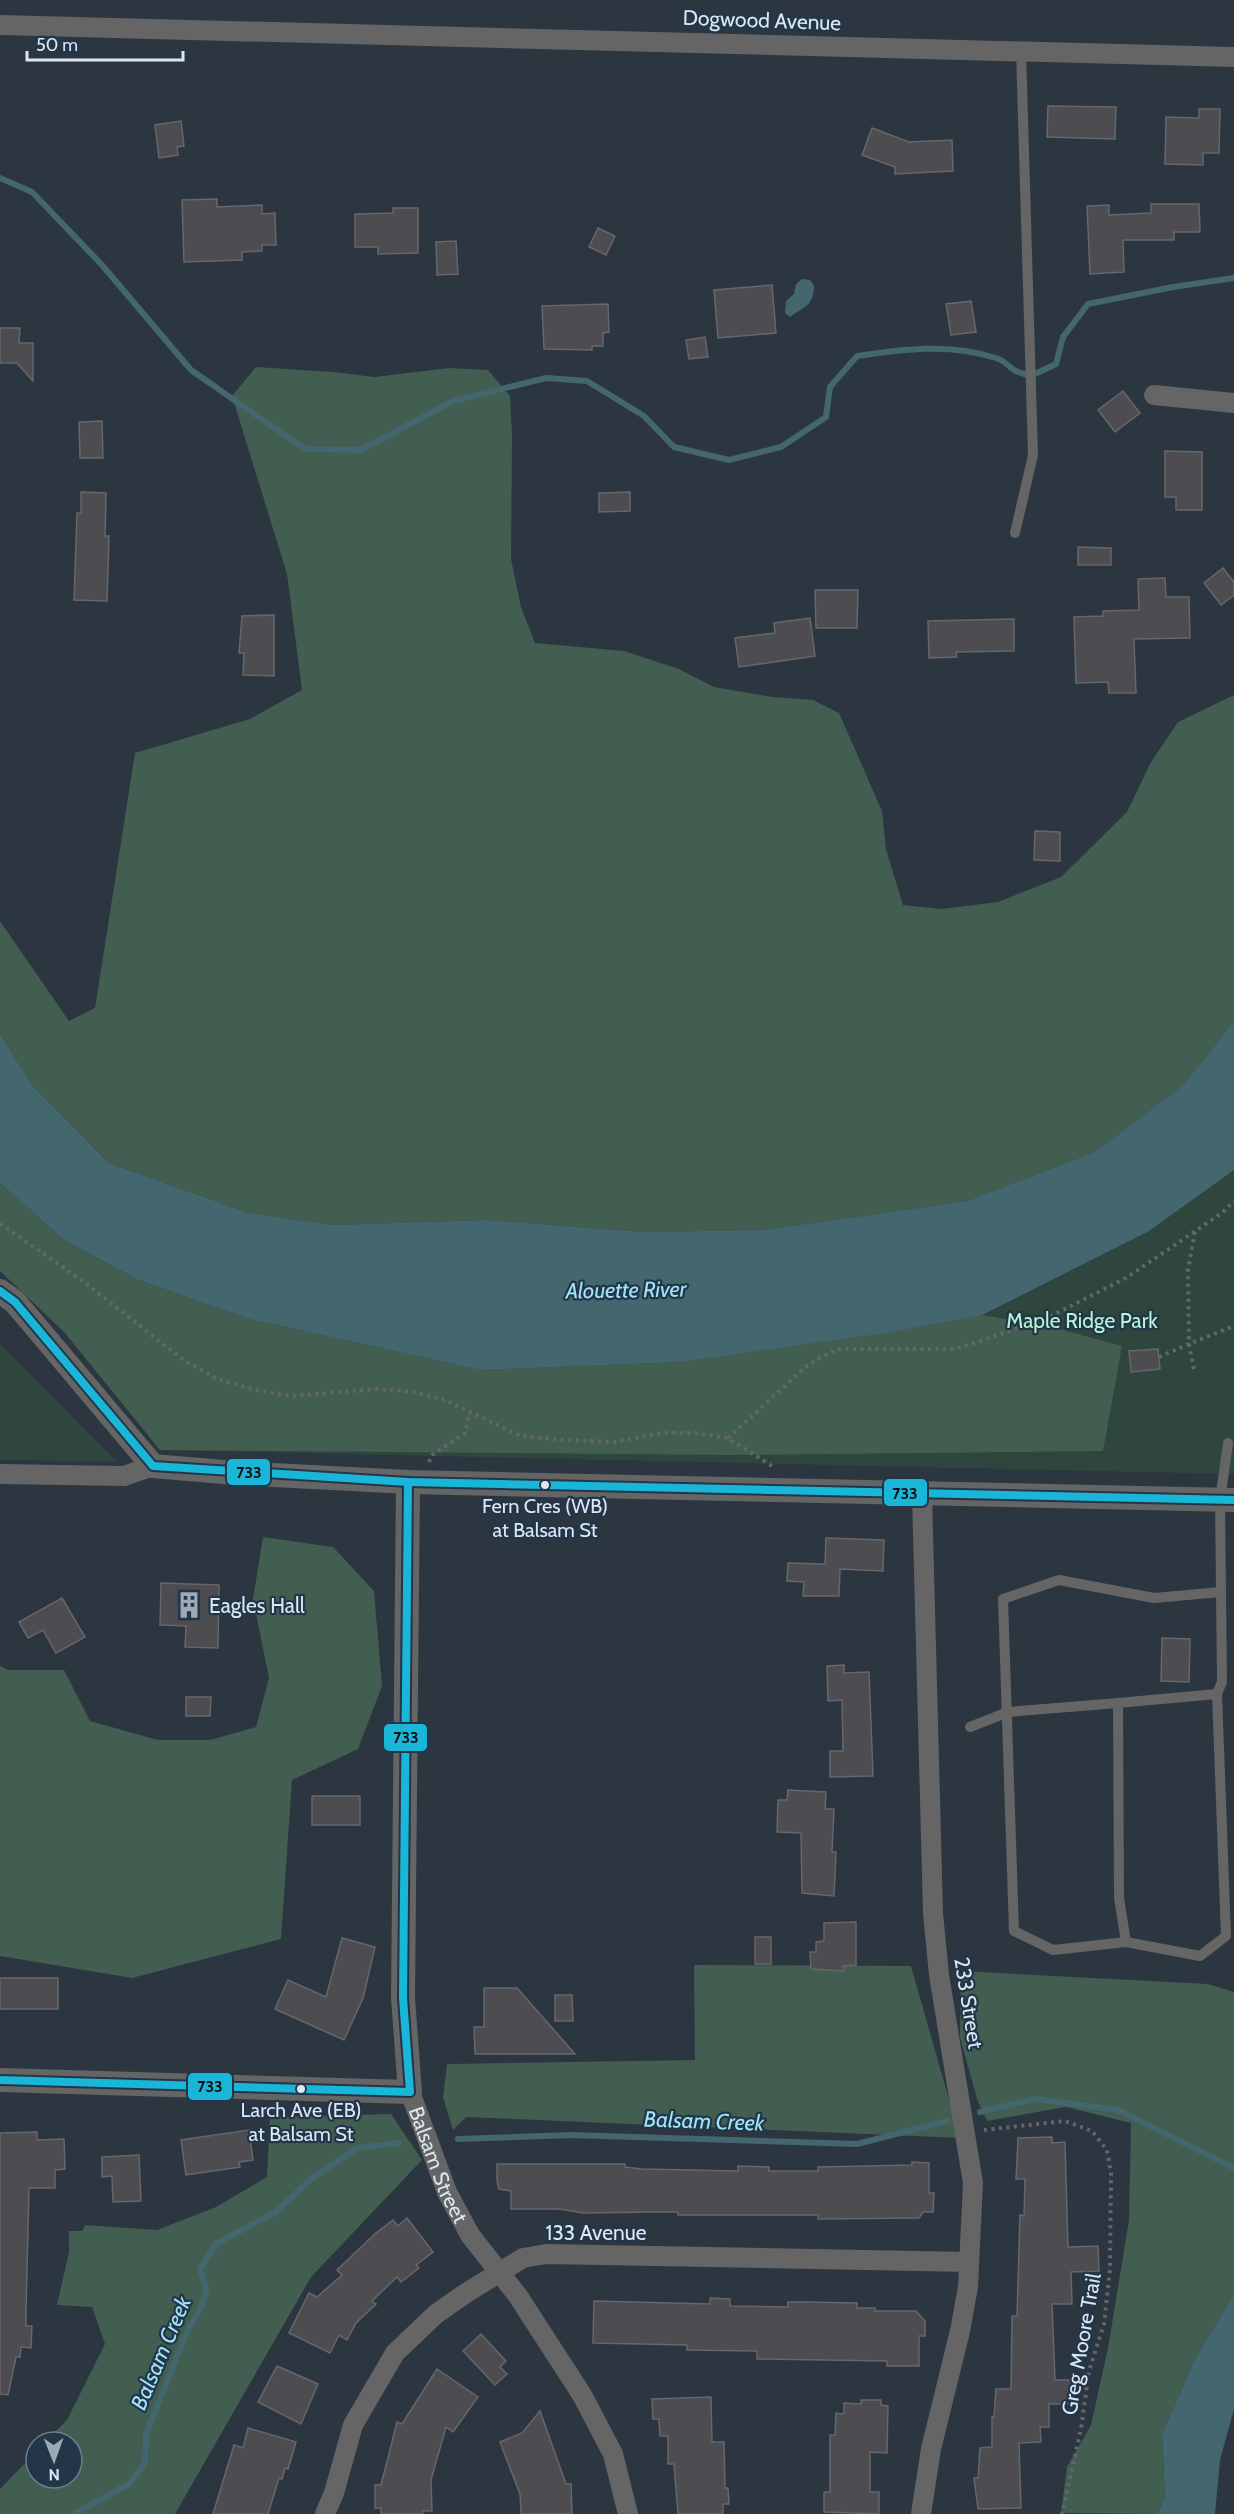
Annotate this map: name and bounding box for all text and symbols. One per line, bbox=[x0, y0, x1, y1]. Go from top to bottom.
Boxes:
street label: Dogwood Avenue bbox=[682, 5, 842, 35]
scale bar bbox=[27, 24, 183, 62]
text: 50 m bbox=[36, 34, 78, 56]
water label: Alouette River bbox=[564, 1275, 688, 1305]
park label: Maple Ridge Park bbox=[1006, 1308, 1158, 1333]
line badge: 733 bbox=[226, 1458, 271, 1486]
text: 733 bbox=[236, 1463, 262, 1482]
line badge: 733 bbox=[883, 1478, 928, 1507]
marker: Fern Cres (WB) at Balsam St bbox=[539, 1479, 551, 1491]
text: 733 bbox=[892, 1484, 918, 1503]
place label: Fern Cres (WB) at Balsam St bbox=[482, 1494, 608, 1542]
building icon: Eagles Hall bbox=[174, 1590, 204, 1620]
place label: Eagles Hall bbox=[209, 1593, 305, 1618]
line badge: 733 bbox=[383, 1723, 428, 1752]
text: 733 bbox=[393, 1728, 419, 1747]
street label: 233 Street bbox=[949, 1955, 989, 2051]
line badge: 733 bbox=[187, 2072, 233, 2101]
text: 733 bbox=[197, 2077, 223, 2096]
marker: Larch Ave (EB) at Balsam St bbox=[295, 2083, 307, 2095]
place label: Larch Ave (EB) at Balsam St bbox=[241, 2098, 361, 2146]
street label: Balsam Street bbox=[404, 2103, 474, 2227]
water label: Balsam Creek bbox=[643, 2105, 765, 2137]
street label: 133 Avenue bbox=[546, 2220, 647, 2245]
street label: Greg Moore Trail bbox=[1056, 2271, 1106, 2417]
water label: Balsam Creek bbox=[125, 2292, 197, 2414]
north arrow bbox=[24, 2430, 84, 2490]
text: N bbox=[48, 2465, 60, 2484]

